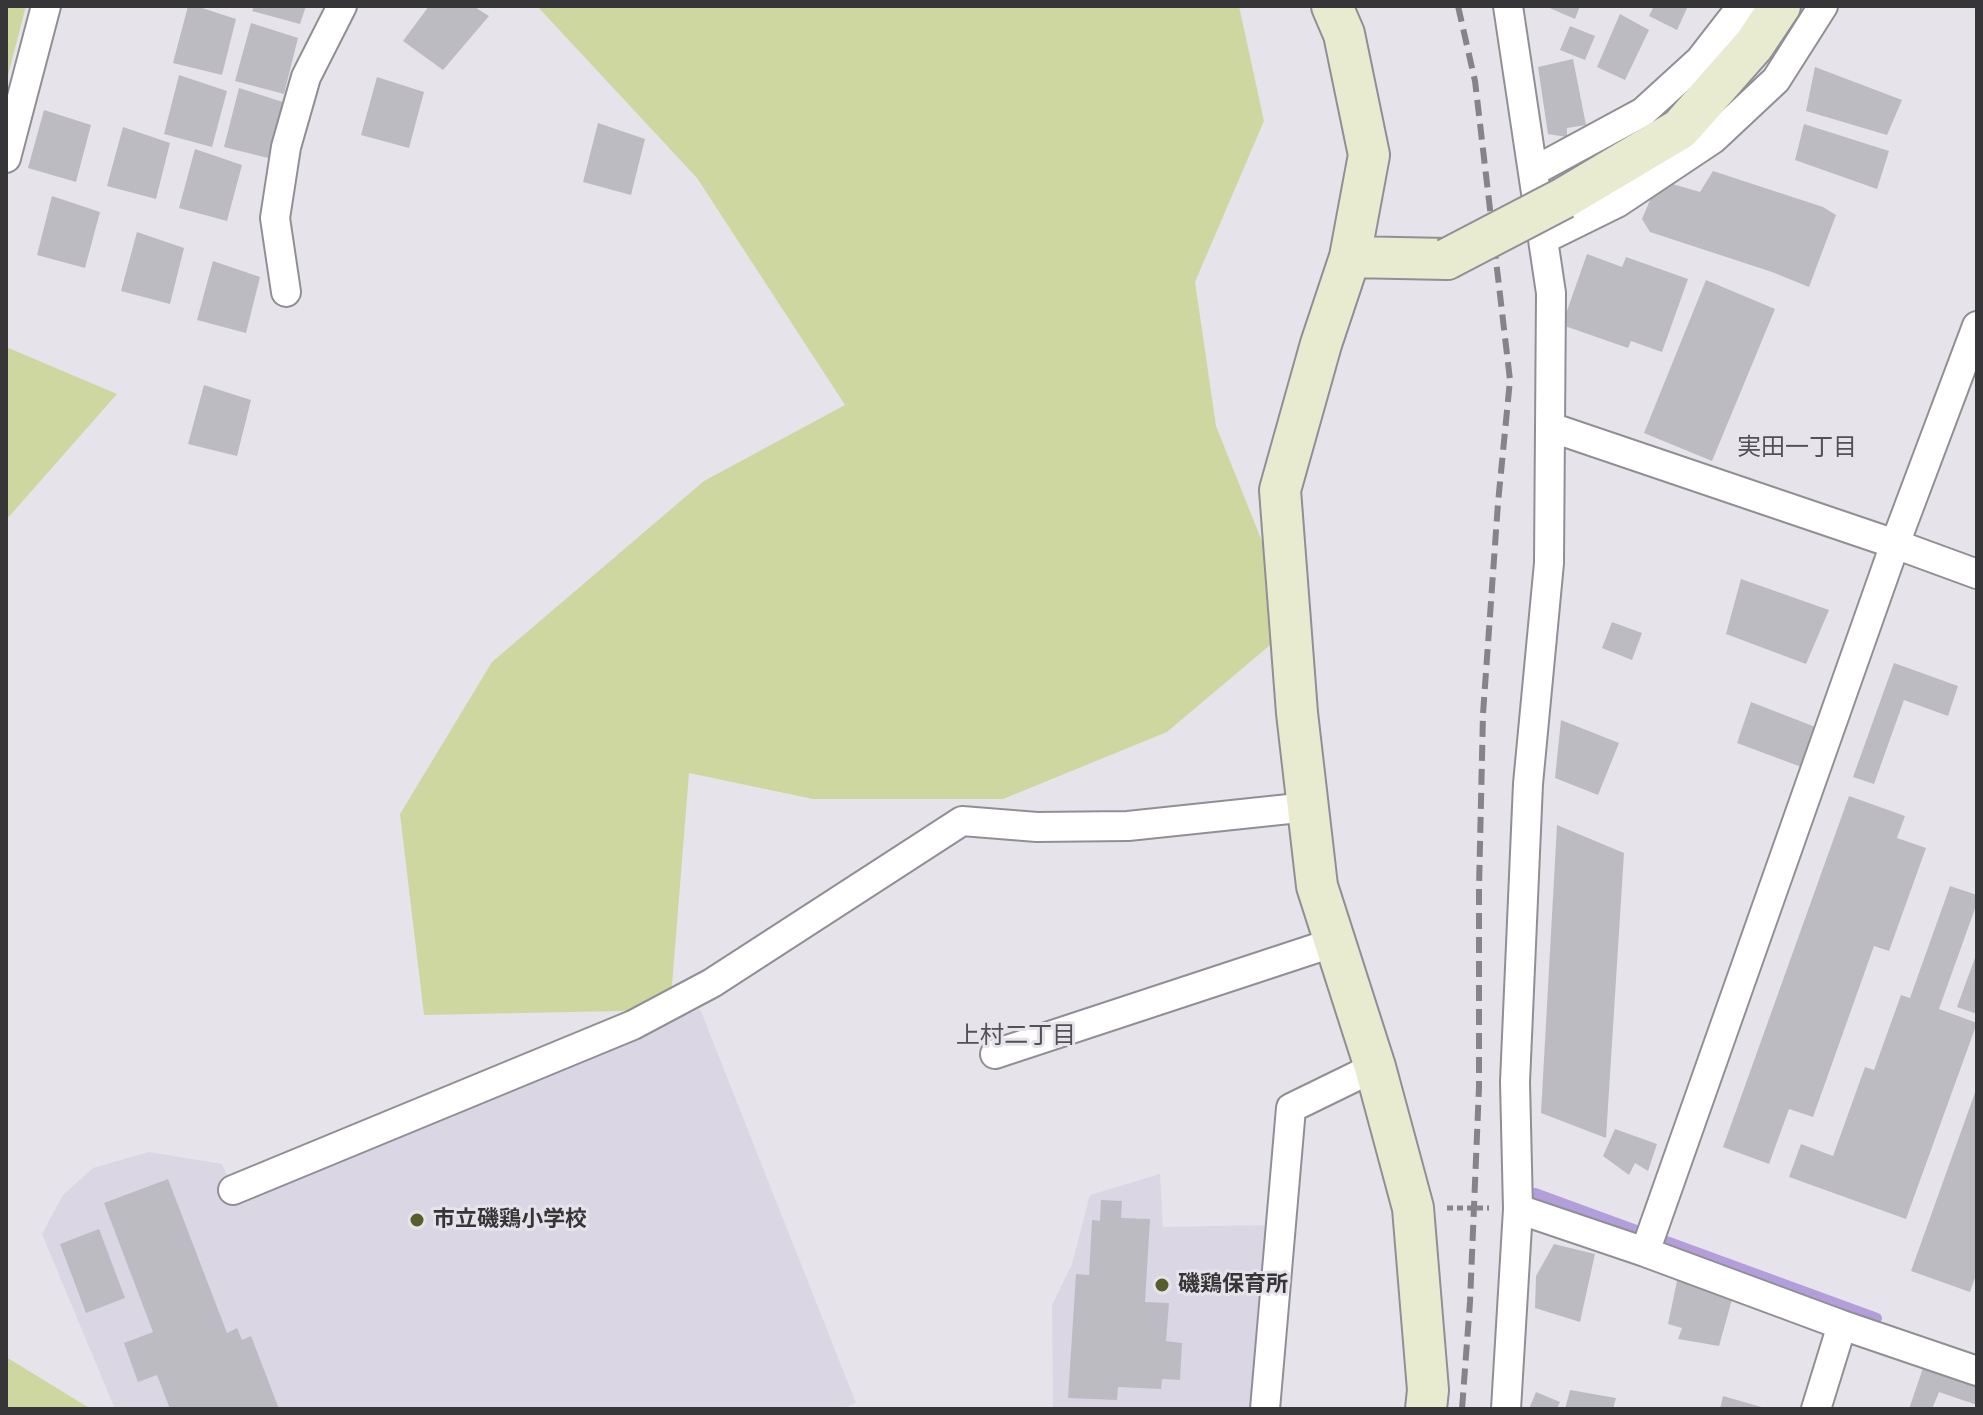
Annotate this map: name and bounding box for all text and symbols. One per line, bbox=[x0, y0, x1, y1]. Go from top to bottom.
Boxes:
district label: 実田一丁目 bbox=[1737, 435, 1857, 463]
district label: 上村二丁目 bbox=[956, 1023, 1076, 1051]
place label: 市立磯鶏小学校 bbox=[433, 1207, 587, 1233]
marker: 市立磯鶏小学校 bbox=[408, 1211, 426, 1229]
place label: 磯鶏保育所 bbox=[1178, 1272, 1288, 1298]
marker: 磯鶏保育所 bbox=[1153, 1276, 1171, 1294]

